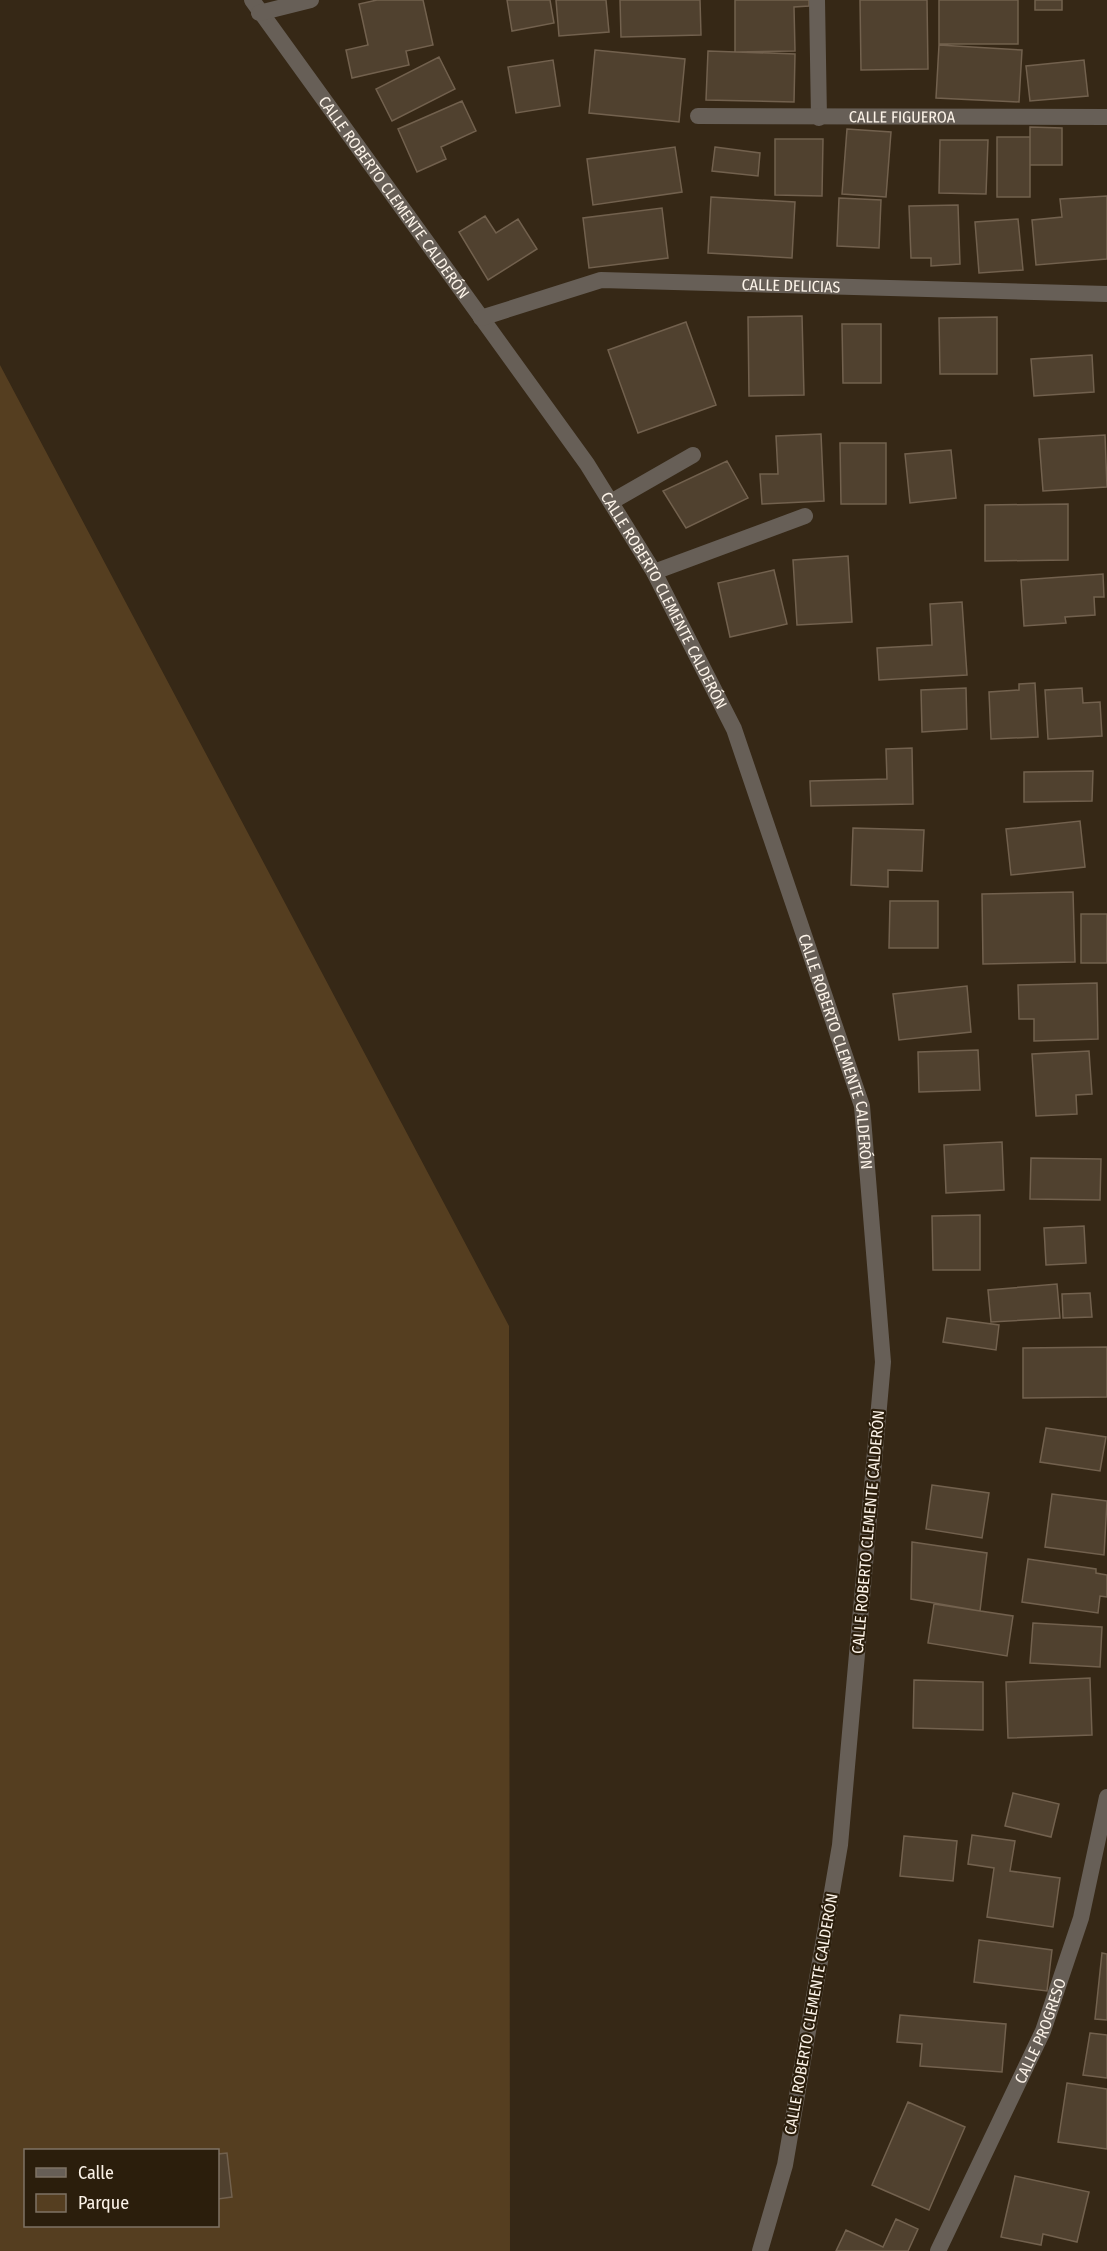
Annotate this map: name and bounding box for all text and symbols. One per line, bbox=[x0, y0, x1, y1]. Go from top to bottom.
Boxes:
street label: CALLE ROBERTO CLEMENTE CALDERÓN bbox=[315, 92, 474, 302]
street label: CALLE FIGUEROA bbox=[849, 107, 956, 126]
street label: CALLE DELICIAS bbox=[741, 274, 841, 296]
street label: CALLE ROBERTO CLEMENTE CALDERÓN bbox=[597, 488, 732, 712]
street label: CALLE ROBERTO CLEMENTE CALDERÓN bbox=[795, 931, 877, 1170]
street label: CALLE ROBERTO CLEMENTE CALDERÓN bbox=[848, 1409, 888, 1655]
street label: CALLE ROBERTO CLEMENTE CALDERÓN bbox=[780, 1892, 842, 2136]
street label: CALLE PROGRESO bbox=[1010, 1975, 1070, 2086]
legend bbox=[24, 2149, 219, 2227]
text: Calle bbox=[78, 2162, 114, 2184]
text: Parque bbox=[78, 2192, 129, 2214]

